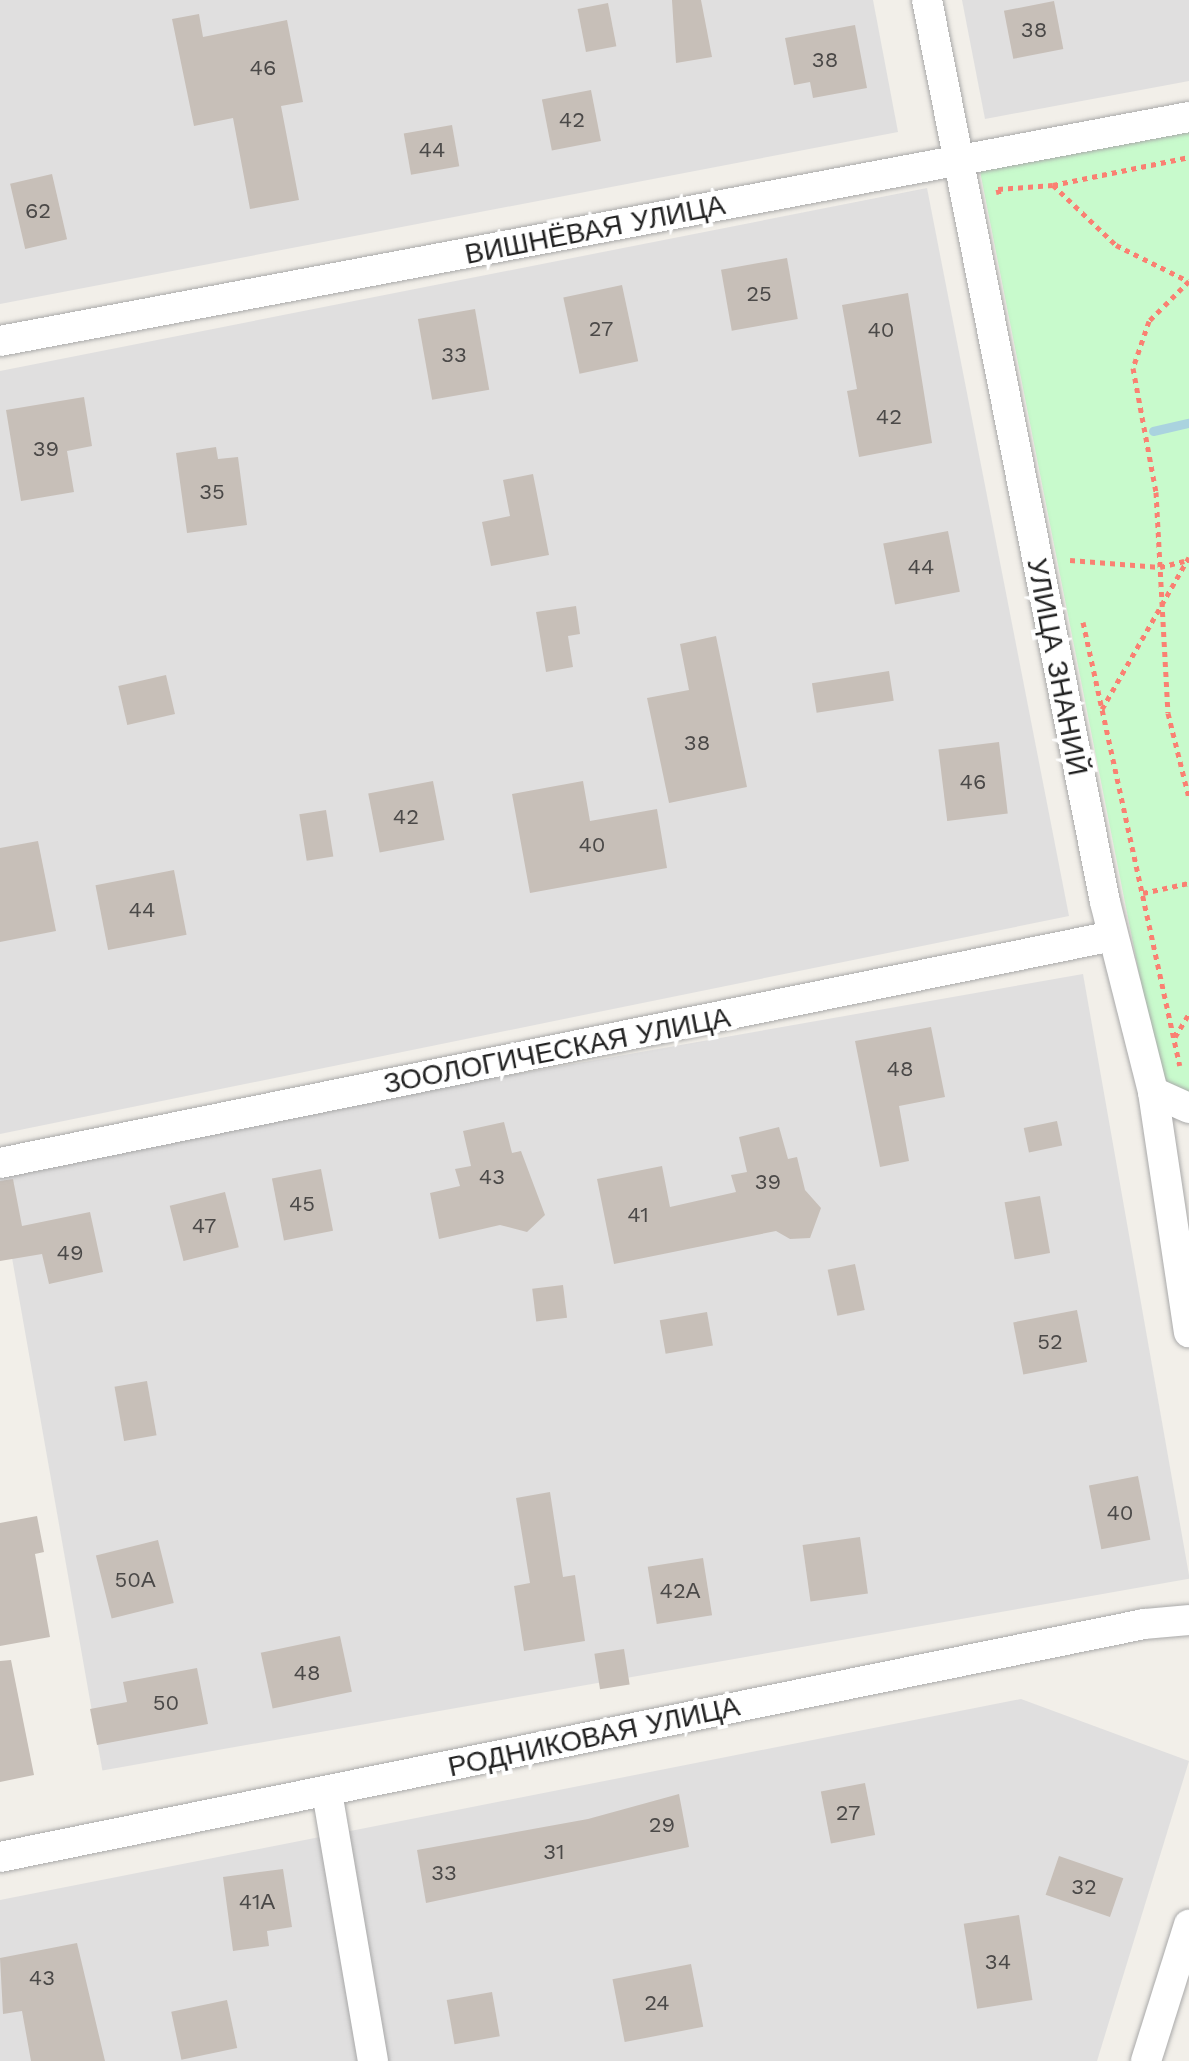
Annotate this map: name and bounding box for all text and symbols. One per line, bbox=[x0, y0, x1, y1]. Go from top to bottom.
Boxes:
house number: 38 bbox=[1021, 17, 1047, 43]
house number: 38 bbox=[812, 47, 838, 73]
house number: 46 bbox=[250, 55, 276, 81]
house number: 42 bbox=[559, 107, 585, 133]
house number: 44 bbox=[419, 137, 445, 163]
street label: ВИШНЁВАЯ УЛИЦА bbox=[462, 188, 728, 272]
house number: 62 bbox=[25, 198, 51, 224]
house number: 25 bbox=[746, 281, 772, 307]
house number: 27 bbox=[589, 316, 613, 342]
house number: 40 bbox=[867, 317, 895, 343]
house number: 33 bbox=[441, 342, 467, 368]
house number: 42 bbox=[876, 404, 902, 430]
house number: 39 bbox=[33, 436, 59, 462]
house number: 35 bbox=[199, 479, 225, 505]
house number: 44 bbox=[908, 554, 934, 580]
street label: УЛИЦА ЗНАНИЙ bbox=[1019, 556, 1095, 778]
house number: 38 bbox=[684, 730, 710, 756]
house number: 46 bbox=[960, 769, 986, 795]
house number: 42 bbox=[393, 804, 419, 830]
house number: 40 bbox=[578, 832, 606, 858]
house number: 44 bbox=[129, 897, 155, 923]
street label: ЗООЛОГИЧЕСКАЯ УЛИЦА bbox=[381, 1001, 733, 1101]
house number: 48 bbox=[887, 1056, 913, 1082]
house number: 43 bbox=[479, 1164, 505, 1190]
house number: 39 bbox=[755, 1169, 781, 1195]
house number: 45 bbox=[289, 1191, 315, 1217]
house number: 41 bbox=[627, 1202, 649, 1228]
house number: 47 bbox=[192, 1213, 216, 1239]
house number: 49 bbox=[56, 1240, 84, 1266]
house number: 52 bbox=[1037, 1329, 1063, 1355]
house number: 40 bbox=[1106, 1500, 1134, 1526]
house number: 50А bbox=[114, 1567, 156, 1593]
house number: 42А bbox=[660, 1578, 700, 1604]
house number: 48 bbox=[294, 1660, 320, 1686]
house number: 50 bbox=[153, 1690, 179, 1716]
street label: РОДНИКОВАЯ УЛИЦА bbox=[445, 1690, 743, 1784]
house number: 27 bbox=[836, 1800, 860, 1826]
house number: 29 bbox=[649, 1812, 675, 1838]
house number: 31 bbox=[543, 1839, 565, 1865]
house number: 33 bbox=[431, 1860, 457, 1886]
house number: 32 bbox=[1071, 1874, 1097, 1900]
house number: 41А bbox=[239, 1889, 275, 1915]
house number: 34 bbox=[985, 1949, 1011, 1975]
house number: 43 bbox=[29, 1965, 55, 1991]
house number: 24 bbox=[644, 1990, 670, 2016]

